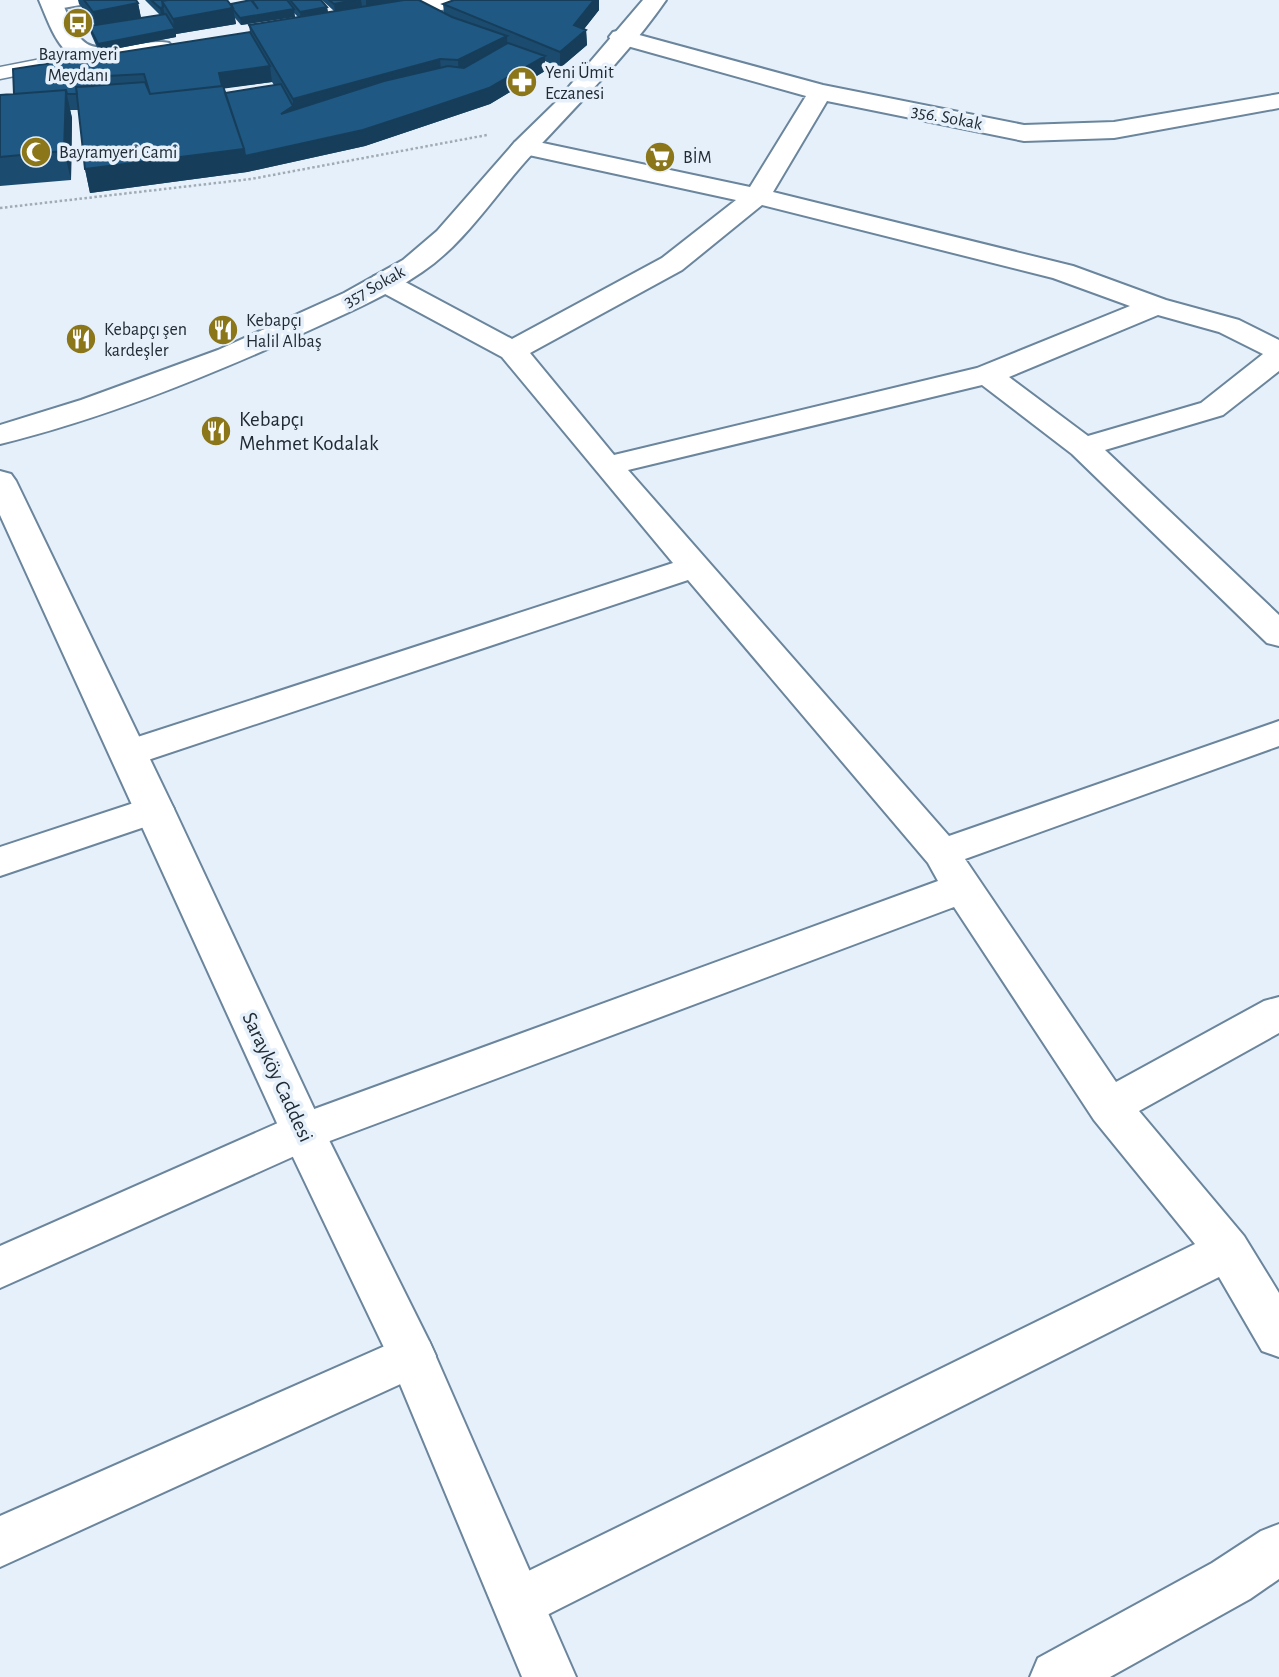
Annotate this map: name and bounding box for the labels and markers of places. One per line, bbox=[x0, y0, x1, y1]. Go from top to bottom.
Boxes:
bus stop icon: Bayramyeri Meydanı bbox=[61, 6, 95, 40]
place label: Bayramyeri Meydanı bbox=[38, 46, 118, 85]
place label: Yeni Ümit Eczanesi bbox=[545, 62, 614, 103]
pharmacy icon: Yeni Ümit Eczanesi bbox=[505, 65, 539, 99]
mosque icon: Bayramyeri Cami bbox=[19, 135, 53, 169]
supermarket icon: BİM bbox=[643, 140, 677, 174]
place label: Bayramyeri Cami bbox=[59, 144, 177, 162]
place label: BİM bbox=[683, 147, 712, 167]
place label: Kebapçı Halil Albaş bbox=[246, 312, 322, 351]
restaurant icon: Kebapçı Halil Albaş bbox=[206, 313, 240, 347]
place label: Kebapçı şen kardeşler bbox=[104, 321, 187, 360]
restaurant icon: Kebapçı şen kardeşler bbox=[64, 322, 98, 356]
place label: Kebapçı Mehmet Kodalak bbox=[239, 409, 379, 454]
restaurant icon: Kebapçı Mehmet Kodalak bbox=[199, 414, 233, 448]

